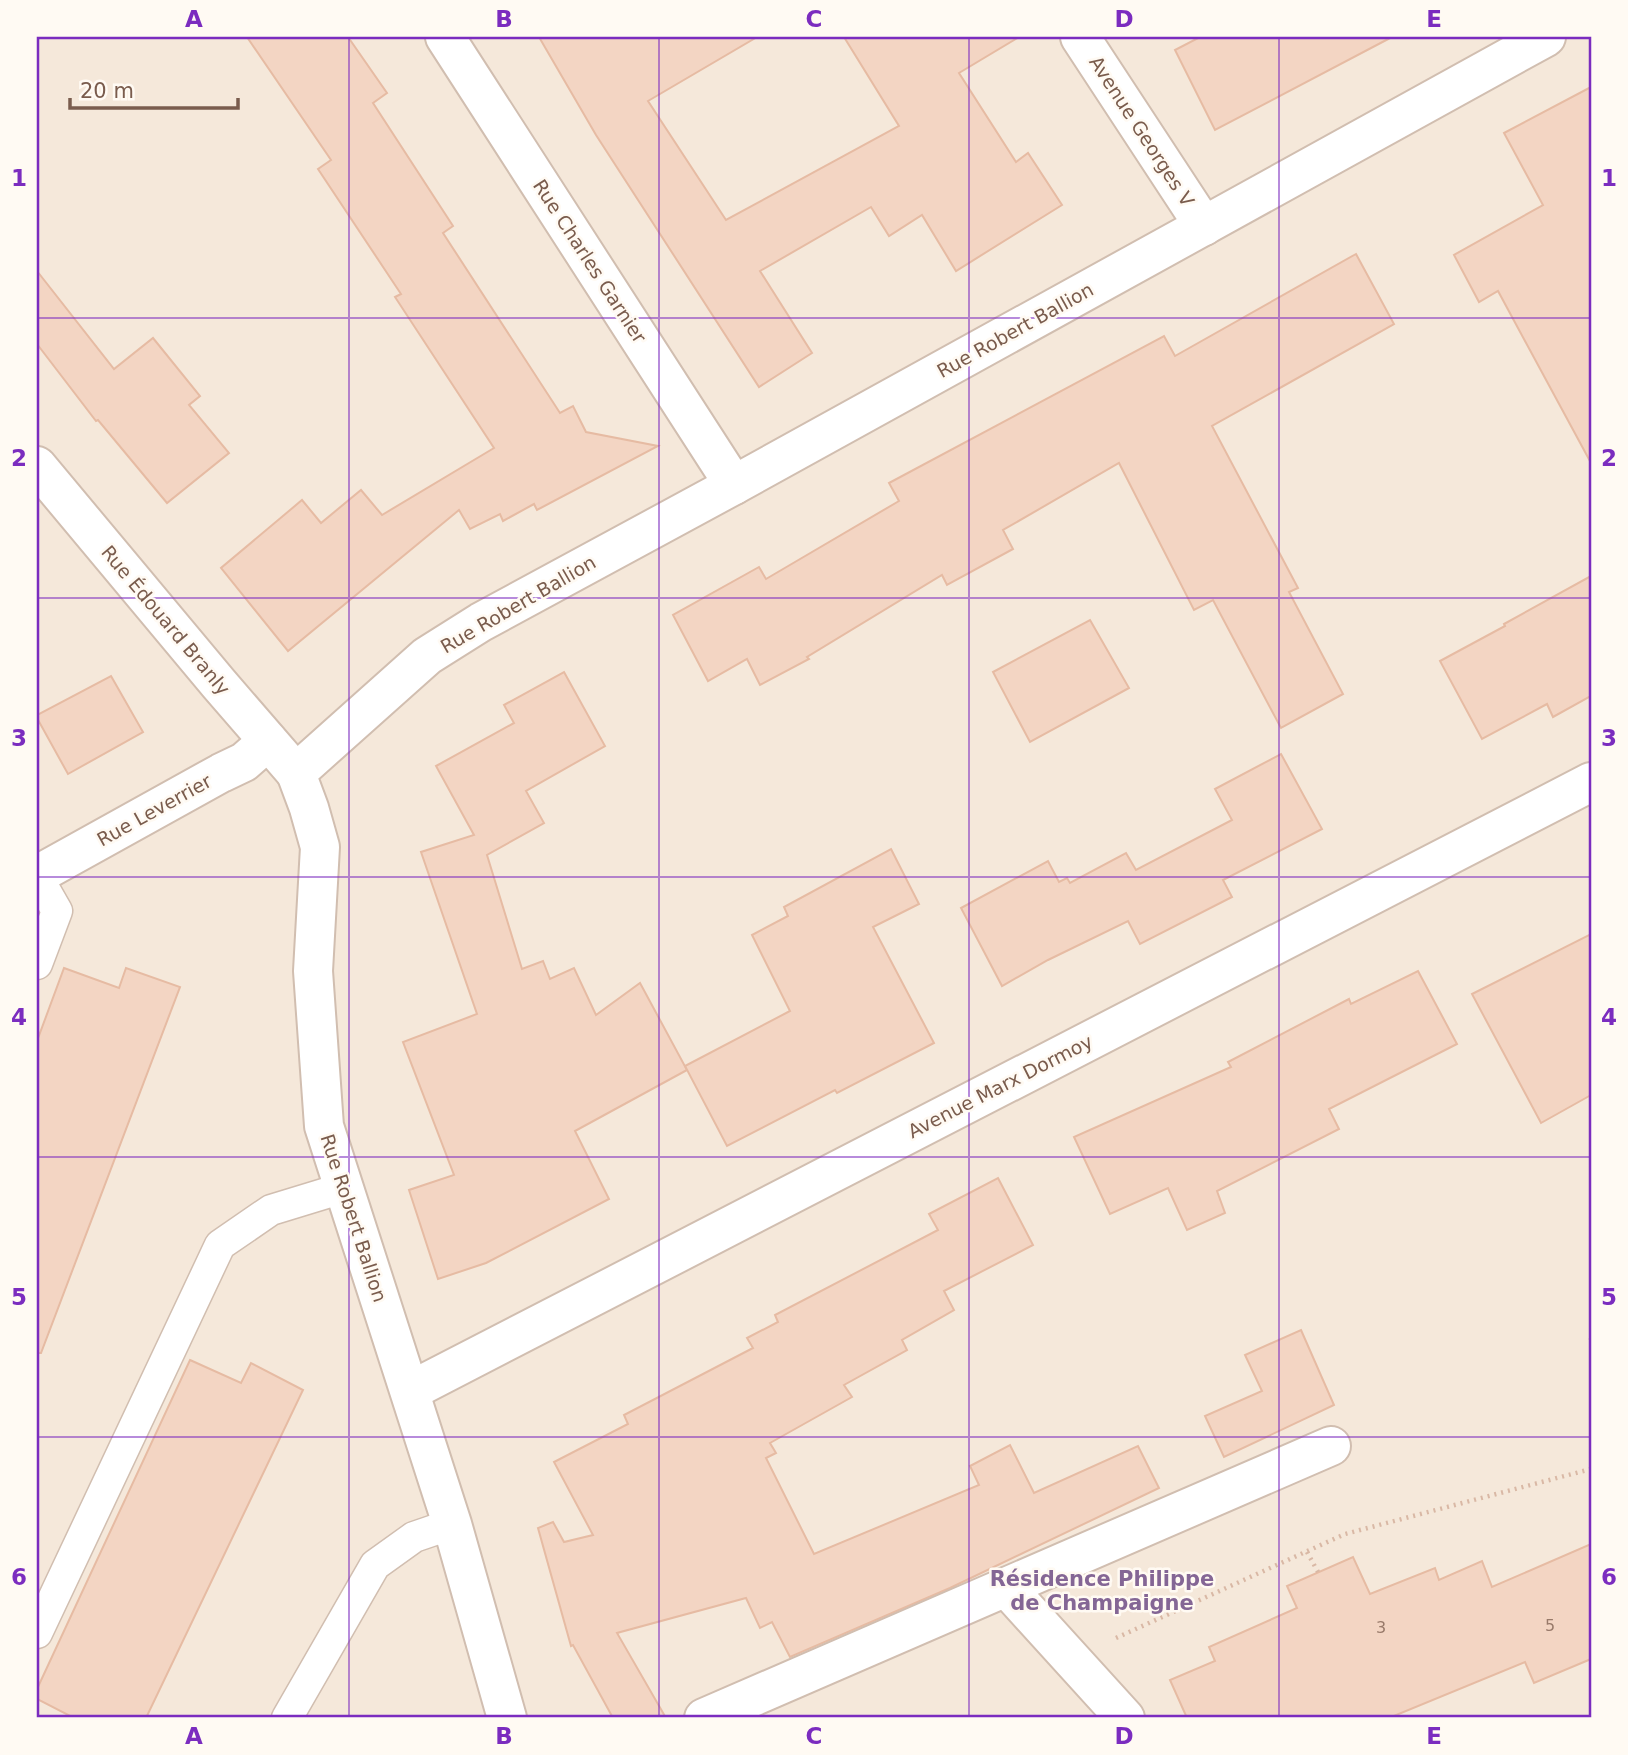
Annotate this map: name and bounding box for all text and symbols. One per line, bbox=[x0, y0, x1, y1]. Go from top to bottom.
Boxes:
text: A bbox=[185, 6, 203, 32]
text: B bbox=[495, 6, 513, 32]
text: C bbox=[806, 6, 822, 32]
text: D bbox=[1114, 6, 1134, 32]
text: E bbox=[1426, 6, 1442, 32]
street label: Avenue Georges V bbox=[1085, 52, 1199, 210]
scale bar bbox=[70, 66, 238, 110]
text: 20 m bbox=[80, 79, 134, 103]
text: 1 bbox=[11, 165, 27, 191]
text: 1 bbox=[1601, 165, 1617, 191]
street label: Rue Charles Garnier bbox=[529, 175, 651, 347]
street label: Rue Robert Ballion bbox=[933, 278, 1097, 382]
text: 2 bbox=[11, 445, 27, 471]
text: 2 bbox=[1601, 445, 1617, 471]
street label: Rue Édouard Branly bbox=[97, 541, 235, 699]
street label: Rue Robert Ballion bbox=[437, 551, 599, 657]
text: 3 bbox=[11, 725, 27, 751]
text: 3 bbox=[1601, 725, 1617, 751]
street label: Rue Leverrier bbox=[93, 769, 215, 850]
text: 4 bbox=[11, 1004, 27, 1030]
text: 4 bbox=[1601, 1004, 1617, 1030]
street label: Avenue Marx Dormoy bbox=[904, 1030, 1096, 1142]
street label: Rue Robert Ballion bbox=[316, 1131, 392, 1305]
text: 5 bbox=[11, 1284, 27, 1310]
text: 5 bbox=[1601, 1284, 1617, 1310]
text: 6 bbox=[11, 1564, 27, 1590]
text: 6 bbox=[1601, 1564, 1617, 1590]
district label: Résidence Philippe de Champaigne bbox=[990, 1567, 1214, 1615]
house number: 5 bbox=[1545, 1616, 1555, 1635]
house number: 3 bbox=[1376, 1618, 1386, 1637]
text: A bbox=[185, 1723, 203, 1749]
text: B bbox=[495, 1723, 513, 1749]
text: C bbox=[806, 1723, 822, 1749]
text: D bbox=[1114, 1723, 1134, 1749]
text: E bbox=[1426, 1723, 1442, 1749]

